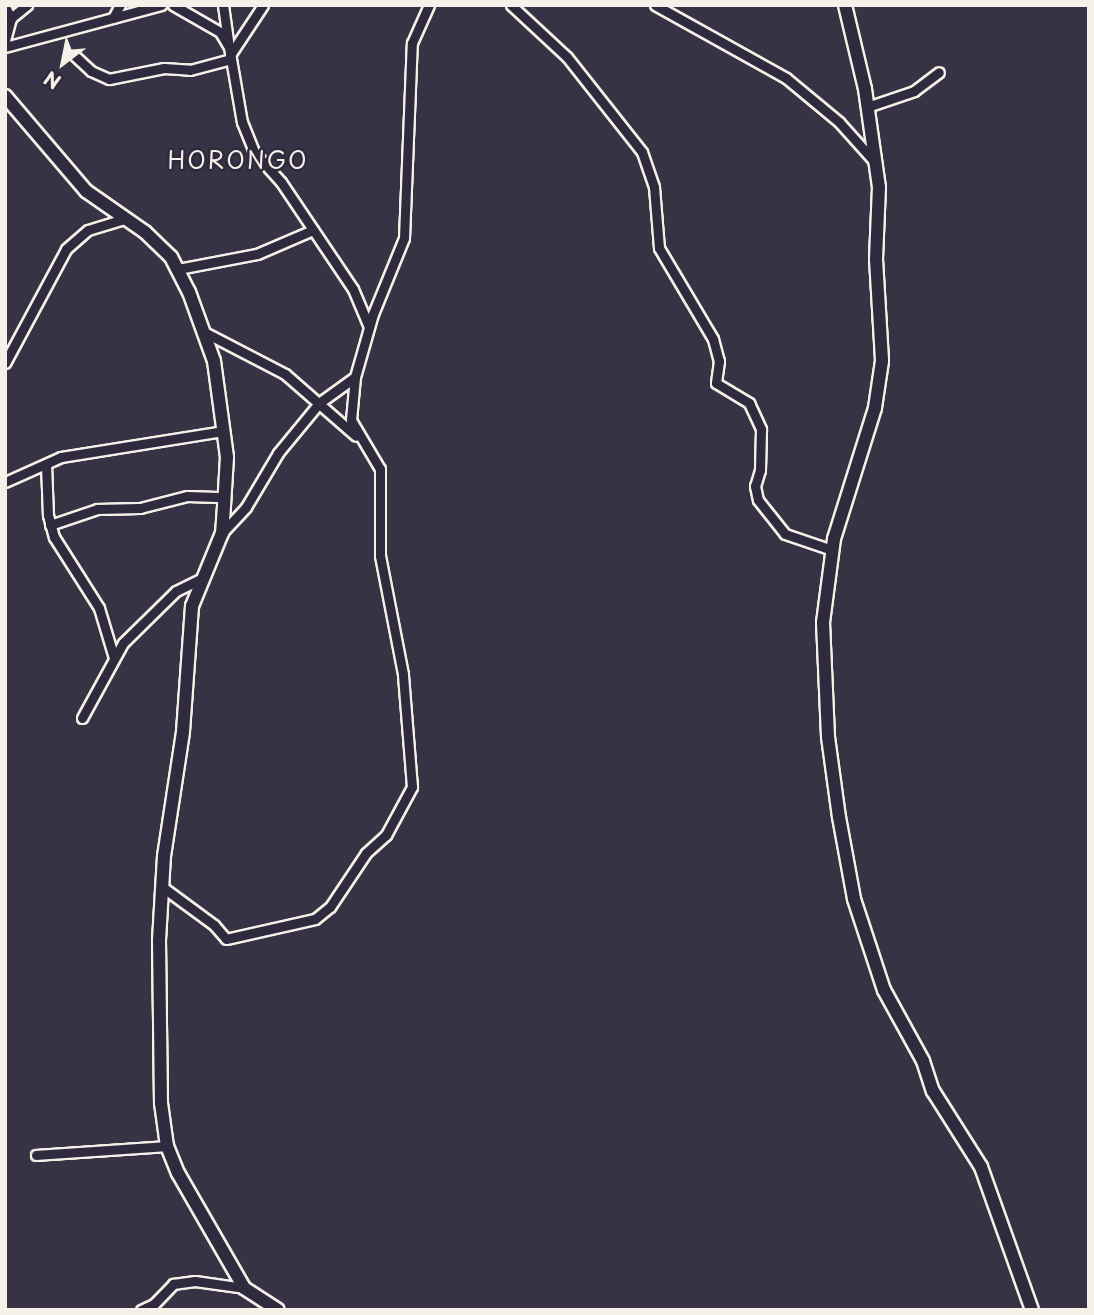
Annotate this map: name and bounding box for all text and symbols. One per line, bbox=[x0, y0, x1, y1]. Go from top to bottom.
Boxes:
north arrow bbox=[28, 28, 98, 98]
text: N bbox=[38, 65, 66, 97]
district label: HORONGO bbox=[169, 146, 307, 174]

